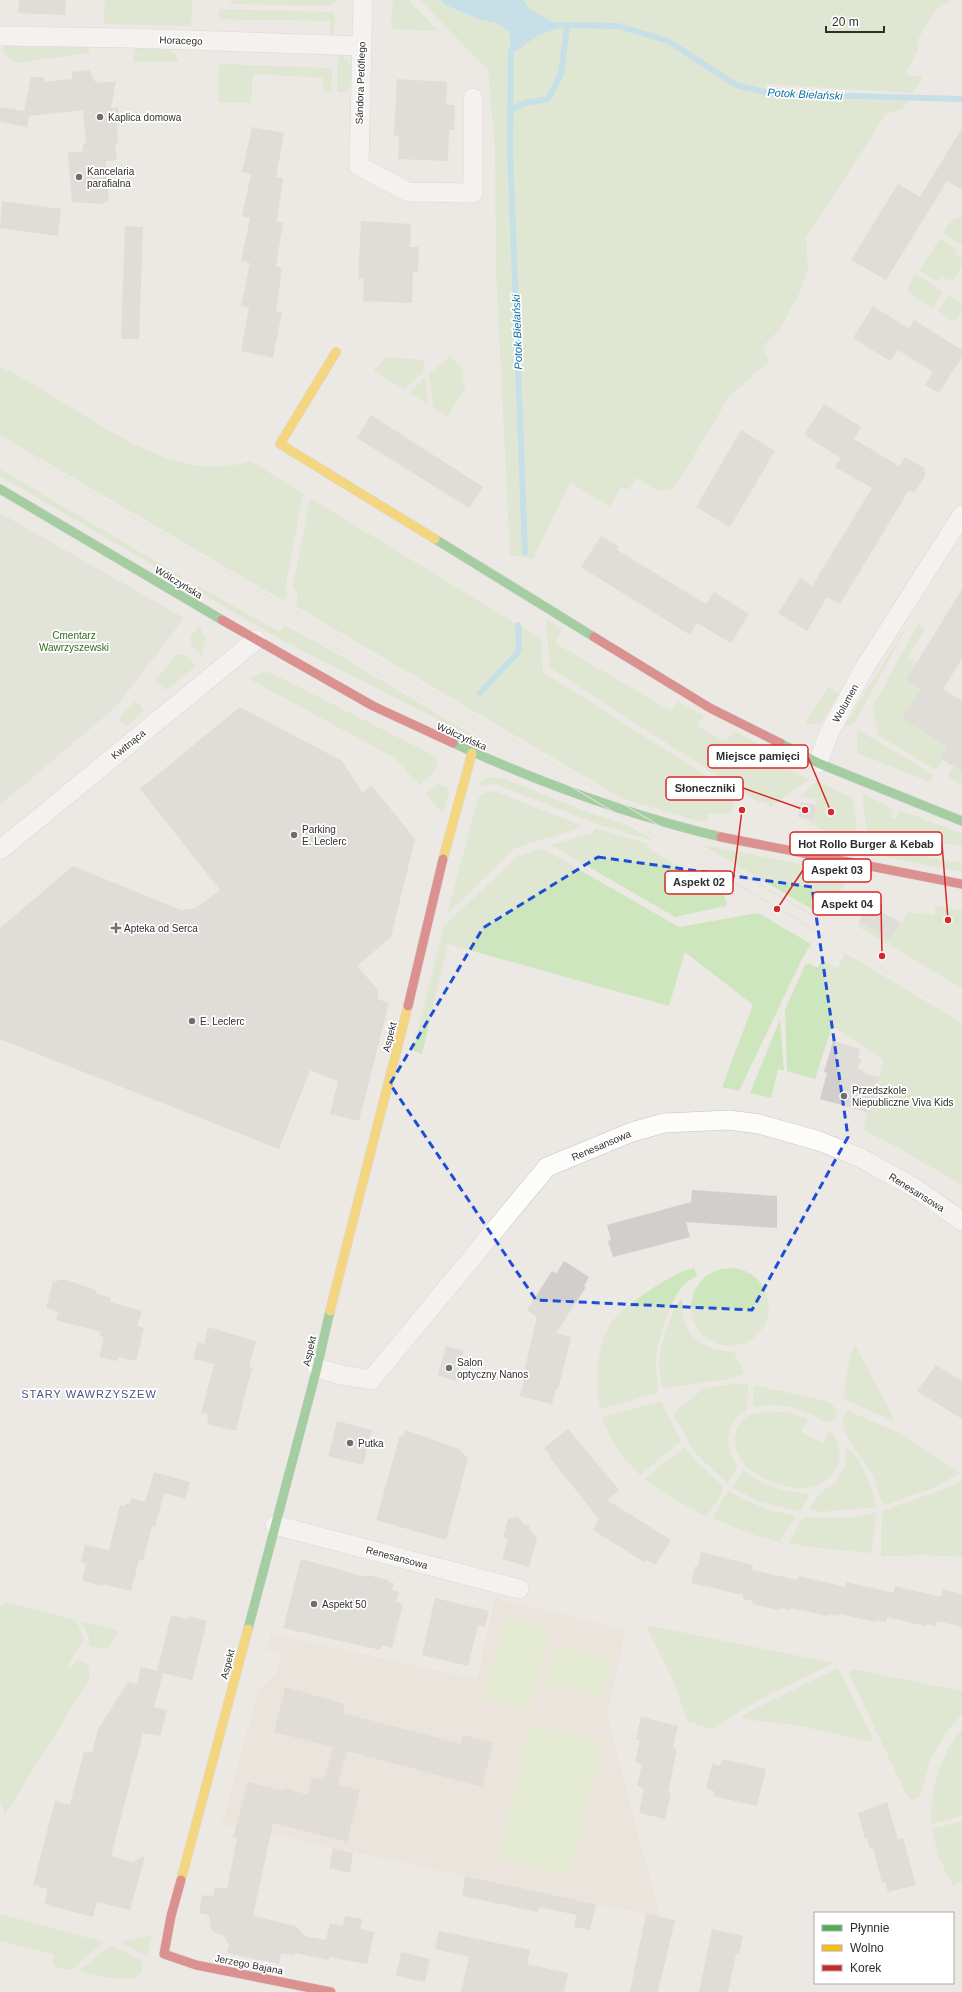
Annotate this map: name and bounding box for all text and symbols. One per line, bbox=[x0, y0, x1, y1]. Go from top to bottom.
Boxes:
scale bar bbox=[826, 8, 884, 34]
text: 20 m bbox=[832, 15, 859, 29]
street label: Horacego bbox=[159, 34, 203, 47]
street label: Sándora Petöfiego bbox=[354, 41, 367, 125]
water label: Potok Bielański bbox=[767, 86, 843, 102]
marker: Kaplica domowa bbox=[95, 112, 105, 122]
place label: Kaplica domowa bbox=[108, 112, 182, 123]
place label: Kancelaria parafialna bbox=[87, 166, 135, 189]
marker: Kancelaria parafialna bbox=[74, 172, 84, 182]
water label: Potok Bielański bbox=[510, 294, 524, 370]
street label: Wólczyńska bbox=[153, 564, 205, 601]
park label: Cmentarz Wawrzyszewski bbox=[39, 630, 109, 653]
street label: Wolumen bbox=[830, 682, 860, 724]
street label: Wólczyńska bbox=[435, 721, 489, 753]
street label: Kwitnąca bbox=[109, 727, 148, 761]
callout: Miejsce pamięci bbox=[708, 745, 808, 768]
text: Miejsce pamięci bbox=[716, 750, 800, 762]
callout: Słoneczniki bbox=[666, 777, 743, 800]
text: Słoneczniki bbox=[675, 782, 735, 794]
place label: Parking E. Leclerc bbox=[302, 824, 346, 847]
marker: Parking E. Leclerc bbox=[289, 830, 299, 840]
callout: Hot Rollo Burger & Kebab bbox=[790, 832, 942, 855]
text: Hot Rollo Burger & Kebab bbox=[798, 838, 934, 850]
callout: Aspekt 03 bbox=[803, 859, 871, 882]
text: Aspekt 03 bbox=[811, 864, 863, 876]
callout: Aspekt 02 bbox=[665, 871, 733, 894]
text: Aspekt 02 bbox=[673, 876, 725, 888]
callout: Aspekt 04 bbox=[813, 892, 881, 915]
text: Aspekt 04 bbox=[821, 898, 874, 910]
marker: Apteka od Serca bbox=[111, 923, 121, 933]
place label: Apteka od Serca bbox=[124, 923, 198, 934]
marker: E. Leclerc bbox=[187, 1016, 197, 1026]
place label: E. Leclerc bbox=[200, 1016, 244, 1027]
street label: Aspekt bbox=[380, 1021, 399, 1053]
place label: Przedszkole Niepubliczne Viva Kids bbox=[852, 1085, 954, 1108]
marker: Przedszkole Niepubliczne Viva Kids bbox=[839, 1091, 849, 1101]
street label: Renesansowa bbox=[570, 1128, 633, 1163]
street label: Renesansowa bbox=[887, 1171, 947, 1214]
street label: Aspekt bbox=[301, 1335, 318, 1367]
place label: Salon optyczny Nanos bbox=[457, 1357, 528, 1380]
marker: Salon optyczny Nanos bbox=[444, 1363, 454, 1373]
district label: STARY WAWRZYSZEW bbox=[21, 1388, 157, 1400]
marker: Putka bbox=[345, 1438, 355, 1448]
place label: Putka bbox=[358, 1438, 384, 1449]
street label: Renesansowa bbox=[365, 1544, 429, 1571]
marker: Aspekt 50 bbox=[309, 1599, 319, 1609]
place label: Aspekt 50 bbox=[322, 1599, 367, 1610]
street label: Aspekt bbox=[218, 1648, 237, 1680]
legend bbox=[814, 1912, 954, 1984]
text: Płynnie bbox=[850, 1921, 890, 1935]
text: Wolno bbox=[850, 1941, 884, 1955]
street label: Jerzego Bajana bbox=[214, 1952, 284, 1977]
text: Korek bbox=[850, 1961, 882, 1975]

